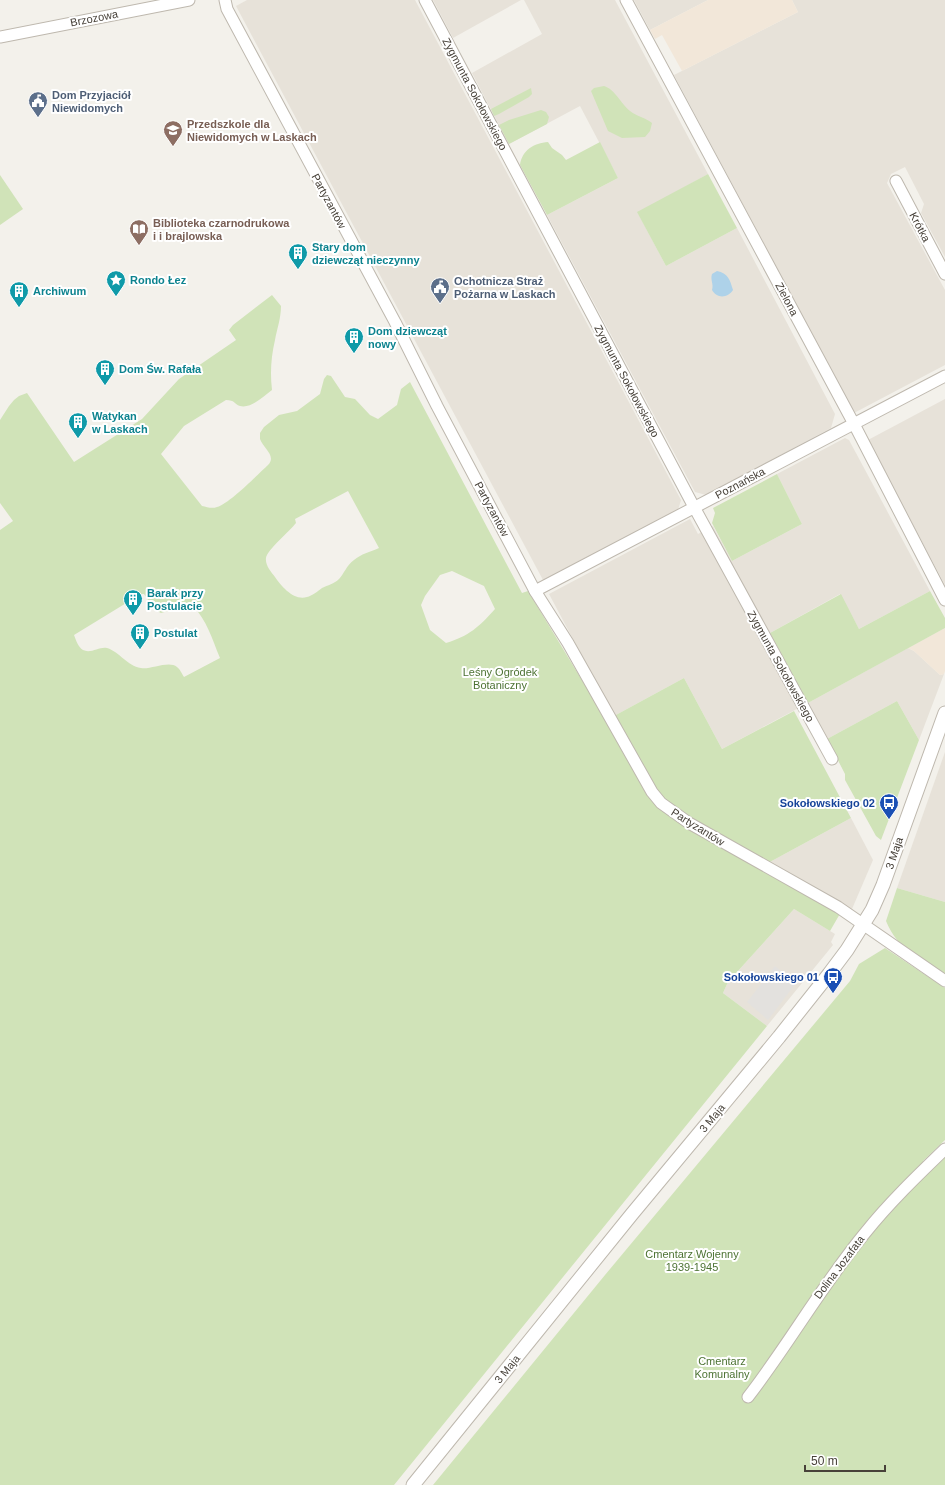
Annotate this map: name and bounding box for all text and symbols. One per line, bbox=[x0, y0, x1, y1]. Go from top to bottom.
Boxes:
street label: Brzozowa bbox=[69, 7, 120, 28]
street label: Zygmunta Sokołowskiego bbox=[440, 36, 510, 152]
place label: Dom Przyjaciół Niewidomych bbox=[52, 89, 131, 114]
public building icon: Dom Przyjaciół Niewidomych bbox=[27, 90, 49, 118]
place label: Przedszkole dla Niewidomych w Laskach bbox=[187, 118, 317, 143]
school or university icon: Przedszkole dla Niewidomych w Laskach bbox=[162, 119, 184, 147]
street label: Partyzantów bbox=[309, 171, 349, 231]
street label: Krótka bbox=[907, 210, 933, 245]
place label: Biblioteka czarnodrukowa i i brajlowska bbox=[153, 217, 290, 242]
library icon: Biblioteka czarnodrukowa i i brajlowska bbox=[128, 218, 150, 246]
place label: Stary dom dziewcząt nieczynny bbox=[312, 241, 420, 266]
building icon: Stary dom dziewcząt nieczynny bbox=[287, 242, 309, 270]
place icon: Rondo Łez bbox=[105, 269, 127, 297]
place label: Rondo Łez bbox=[130, 274, 187, 286]
place label: Ochotnicza Straż Pożarna w Laskach bbox=[454, 275, 556, 300]
public building icon: Ochotnicza Straż Pożarna w Laskach bbox=[429, 276, 451, 304]
building icon: Archiwum bbox=[8, 280, 30, 308]
street label: Zielona bbox=[773, 280, 801, 319]
place label: Archiwum bbox=[33, 285, 86, 297]
street label: Zygmunta Sokołowskiego bbox=[592, 323, 662, 439]
place label: Dom dziewcząt nowy bbox=[368, 325, 447, 350]
building icon: Dom dziewcząt nowy bbox=[343, 326, 365, 354]
building icon: Dom Św. Rafała bbox=[94, 358, 116, 386]
place label: Dom Św. Rafała bbox=[119, 363, 202, 375]
place label: Watykan w Laskach bbox=[91, 410, 148, 435]
building icon: Watykan w Laskach bbox=[67, 411, 89, 439]
street label: Poznańska bbox=[713, 465, 768, 501]
street label: Partyzantów bbox=[472, 479, 512, 539]
place label: Barak przy Postulacie bbox=[147, 587, 204, 612]
building icon: Barak przy Postulacie bbox=[122, 588, 144, 616]
street label: Zygmunta Sokołowskiego bbox=[745, 608, 817, 724]
building icon: Postulat bbox=[129, 622, 151, 650]
place label: Postulat bbox=[154, 627, 198, 639]
park label: Leśny Ogródek Botaniczny bbox=[463, 666, 538, 691]
bus stop icon: Sokołowskiego 02 bbox=[878, 792, 900, 820]
place label: Sokołowskiego 02 bbox=[780, 797, 875, 809]
street label: Partyzantów bbox=[669, 806, 727, 848]
street label: 3 Maja bbox=[883, 835, 905, 871]
bus stop icon: Sokołowskiego 01 bbox=[822, 966, 844, 994]
place label: Sokołowskiego 01 bbox=[724, 971, 819, 983]
street label: 3 Maja bbox=[697, 1101, 728, 1135]
street label: Dolina Jozafata bbox=[811, 1232, 867, 1301]
park label: Cmentarz Wojenny 1939-1945 bbox=[645, 1248, 739, 1273]
street label: 3 Maja bbox=[492, 1352, 523, 1386]
park label: Cmentarz Komunalny bbox=[694, 1355, 750, 1380]
scale bar bbox=[805, 1447, 885, 1473]
text: 50 m bbox=[811, 1454, 838, 1468]

